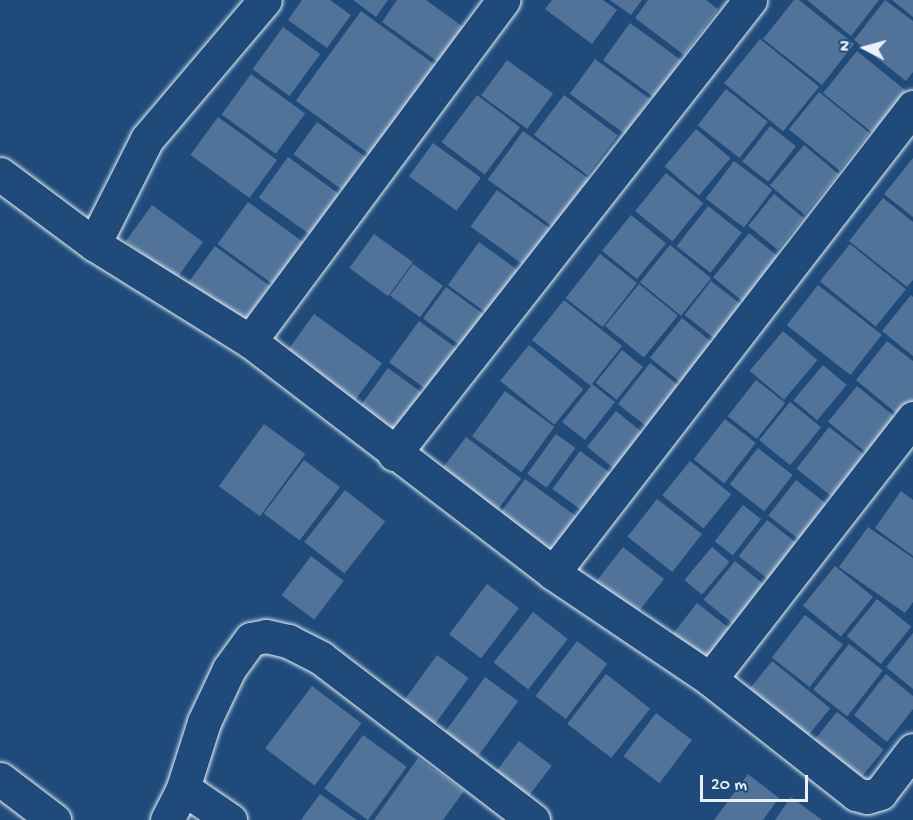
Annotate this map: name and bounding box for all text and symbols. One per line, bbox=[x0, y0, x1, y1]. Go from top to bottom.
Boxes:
north arrow bbox=[835, 18, 895, 78]
text: N bbox=[837, 40, 857, 52]
scale bar bbox=[703, 763, 811, 801]
text: 20 m bbox=[711, 775, 747, 796]

